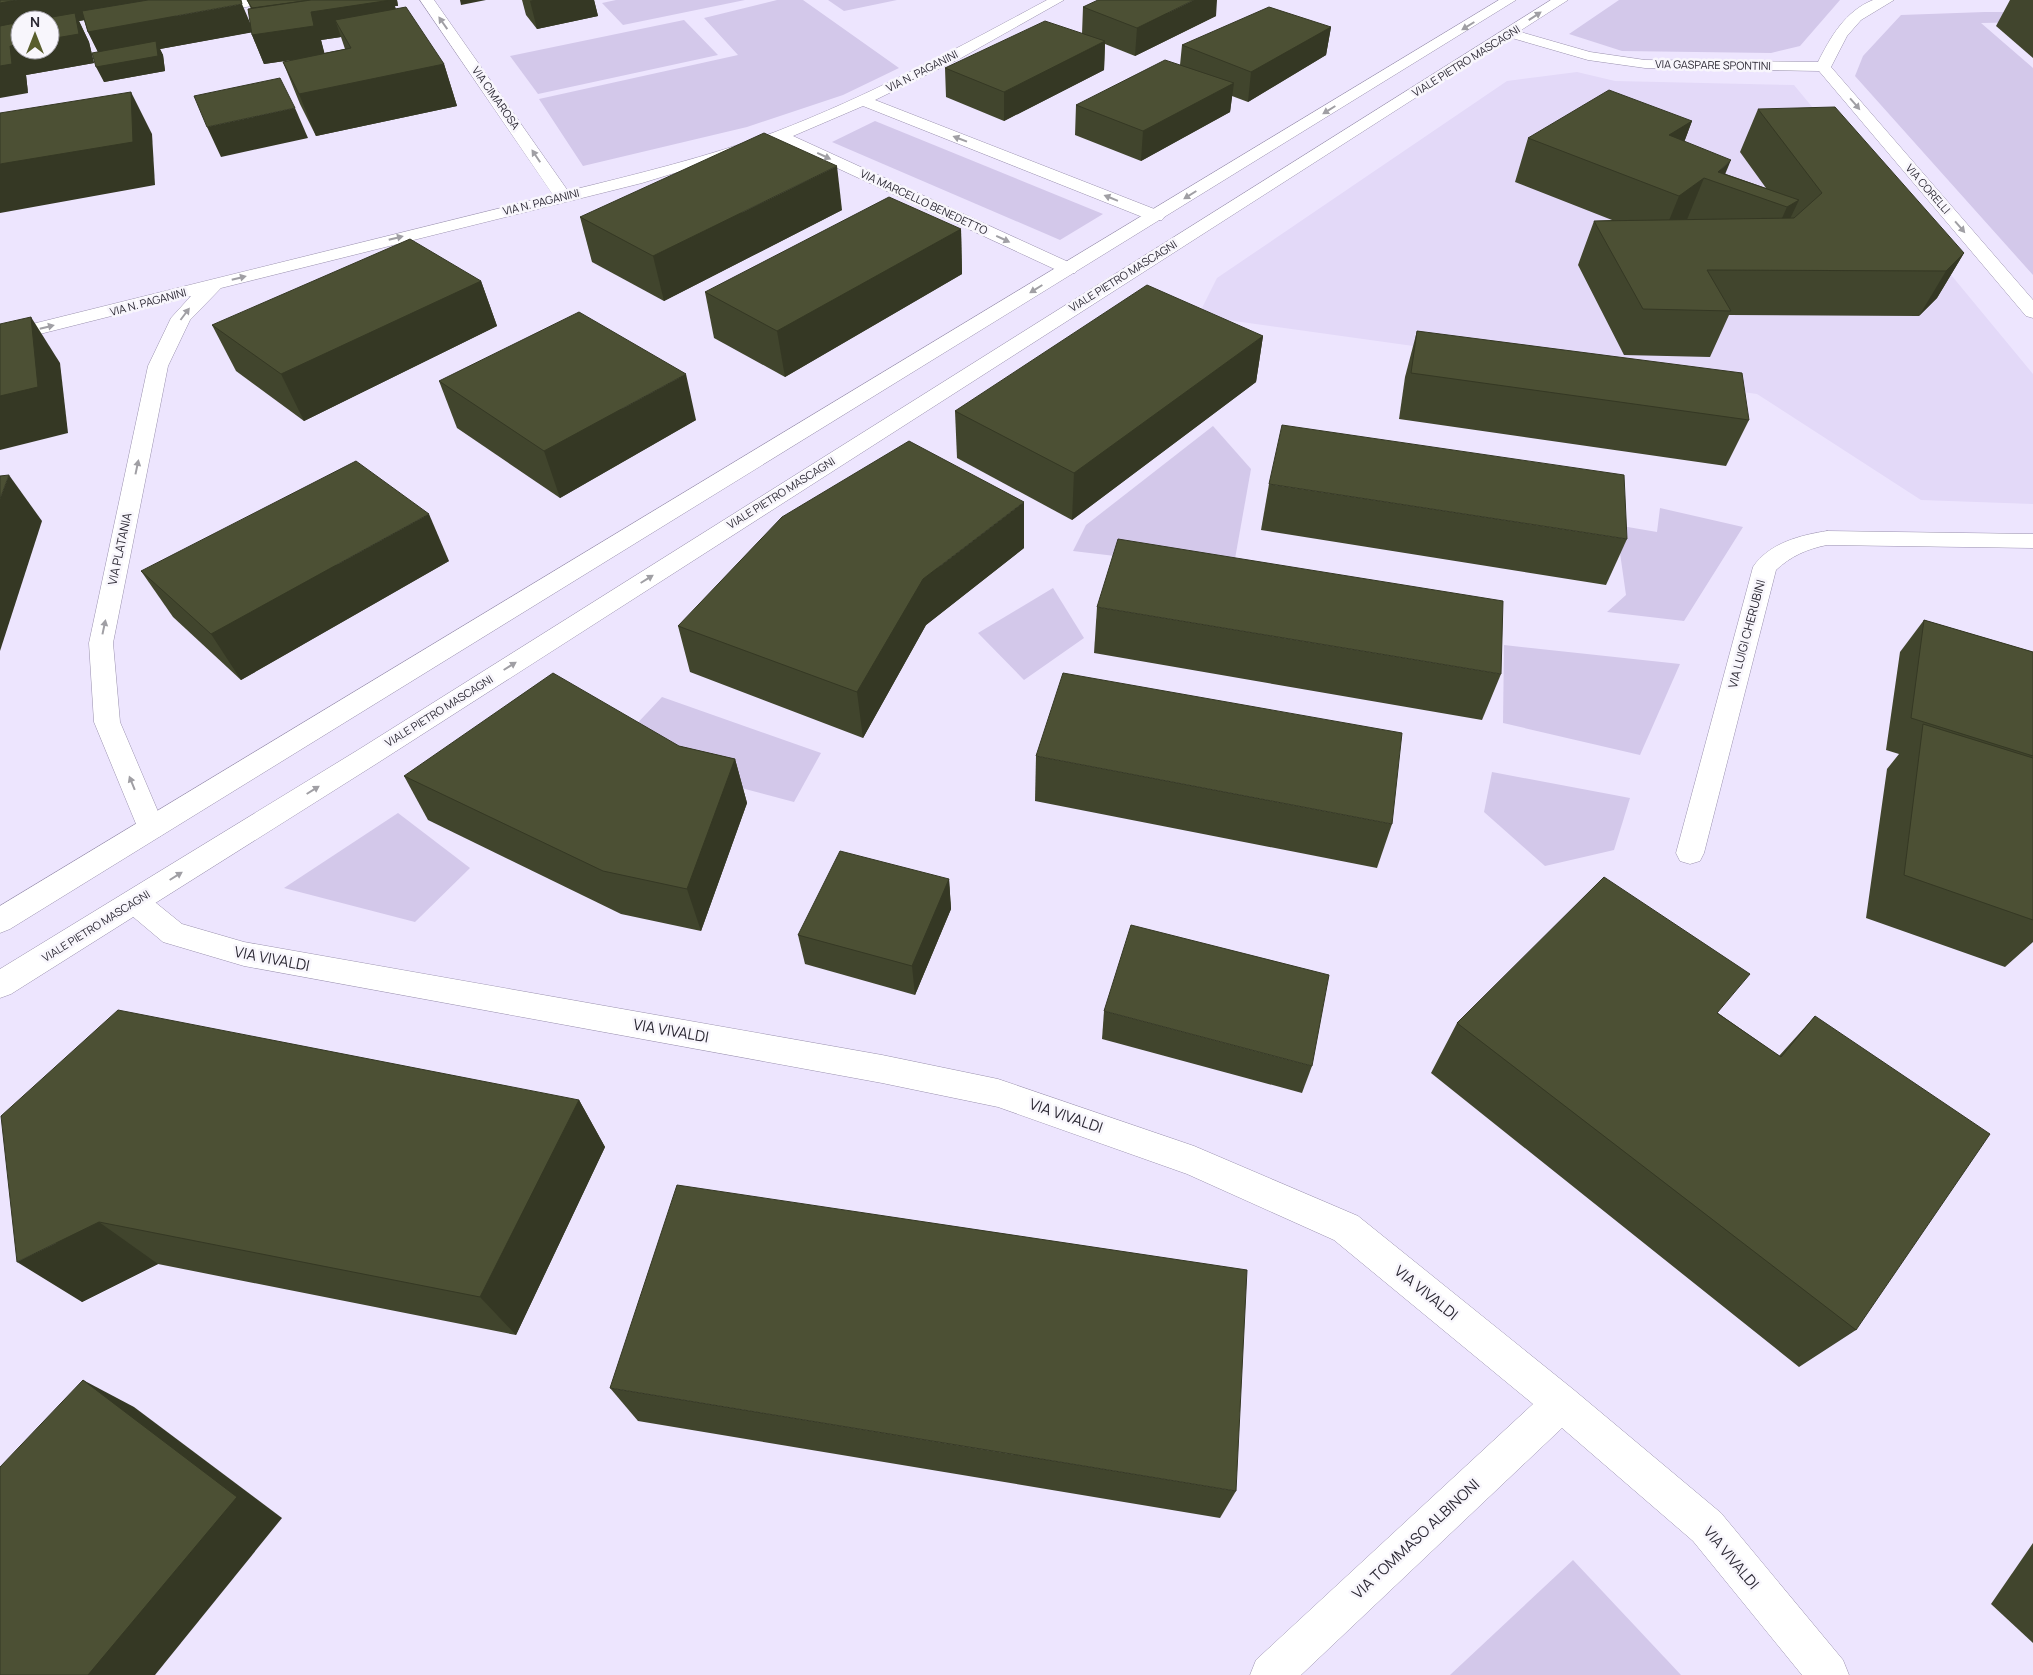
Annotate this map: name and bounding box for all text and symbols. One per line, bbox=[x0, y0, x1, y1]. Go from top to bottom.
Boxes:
north arrow bbox=[10, 10, 60, 60]
text: N bbox=[30, 12, 40, 31]
one-way arrow bbox=[1528, 12, 1542, 21]
one-way arrow bbox=[438, 16, 448, 29]
street label: VIALE PIETRO MASCAGNI bbox=[1409, 21, 1522, 100]
one-way arrow bbox=[1461, 21, 1474, 30]
street label: VIA N. PAGANINI bbox=[883, 46, 960, 95]
street label: VIA GASPARE SPONTINI bbox=[1655, 56, 1771, 73]
street label: VIA CIMAROSA bbox=[469, 63, 524, 132]
one-way arrow bbox=[1849, 97, 1860, 110]
one-way arrow bbox=[1322, 106, 1336, 115]
one-way arrow bbox=[952, 135, 967, 143]
one-way arrow bbox=[531, 149, 541, 163]
one-way arrow bbox=[817, 152, 831, 160]
street label: VIA CORELLI bbox=[1903, 161, 1954, 217]
street label: VIA MARCELLO BENEDETTO bbox=[858, 165, 990, 238]
street label: VIA N. PAGANINI bbox=[501, 185, 581, 218]
one-way arrow bbox=[1184, 191, 1197, 200]
one-way arrow bbox=[1103, 194, 1118, 202]
one-way arrow bbox=[1955, 221, 1966, 234]
one-way arrow bbox=[389, 234, 404, 242]
one-way arrow bbox=[996, 234, 1011, 243]
street label: VIALE PIETRO MASCAGNI bbox=[1066, 236, 1179, 315]
one-way arrow bbox=[231, 274, 246, 282]
street label: VIA N. PAGANINI bbox=[108, 284, 188, 319]
one-way arrow bbox=[1030, 284, 1043, 293]
one-way arrow bbox=[180, 307, 190, 321]
one-way arrow bbox=[40, 323, 55, 331]
street label: VIALE PIETRO MASCAGNI bbox=[724, 453, 837, 532]
one-way arrow bbox=[133, 460, 141, 475]
street label: VIA PLATANIA bbox=[104, 511, 136, 587]
one-way arrow bbox=[640, 574, 654, 583]
street label: VIA LUIGI CHERUBINI bbox=[1724, 578, 1769, 690]
one-way arrow bbox=[100, 619, 108, 634]
one-way arrow bbox=[503, 661, 516, 671]
street label: VIALE PIETRO MASCAGNI bbox=[382, 671, 495, 750]
one-way arrow bbox=[128, 776, 136, 790]
one-way arrow bbox=[307, 786, 320, 795]
one-way arrow bbox=[169, 872, 182, 881]
street label: VIALE PIETRO MASCAGNI bbox=[39, 886, 152, 965]
street label: VIA VIVALDI bbox=[233, 941, 312, 976]
street label: VIA VIVALDI bbox=[632, 1014, 711, 1047]
street label: VIA VIVALDI bbox=[1027, 1093, 1106, 1138]
street label: VIA VIVALDI bbox=[1390, 1260, 1463, 1325]
street label: VIA TOMMASO ALBINONI bbox=[1347, 1474, 1484, 1603]
street label: VIA VIVALDI bbox=[1699, 1522, 1764, 1594]

